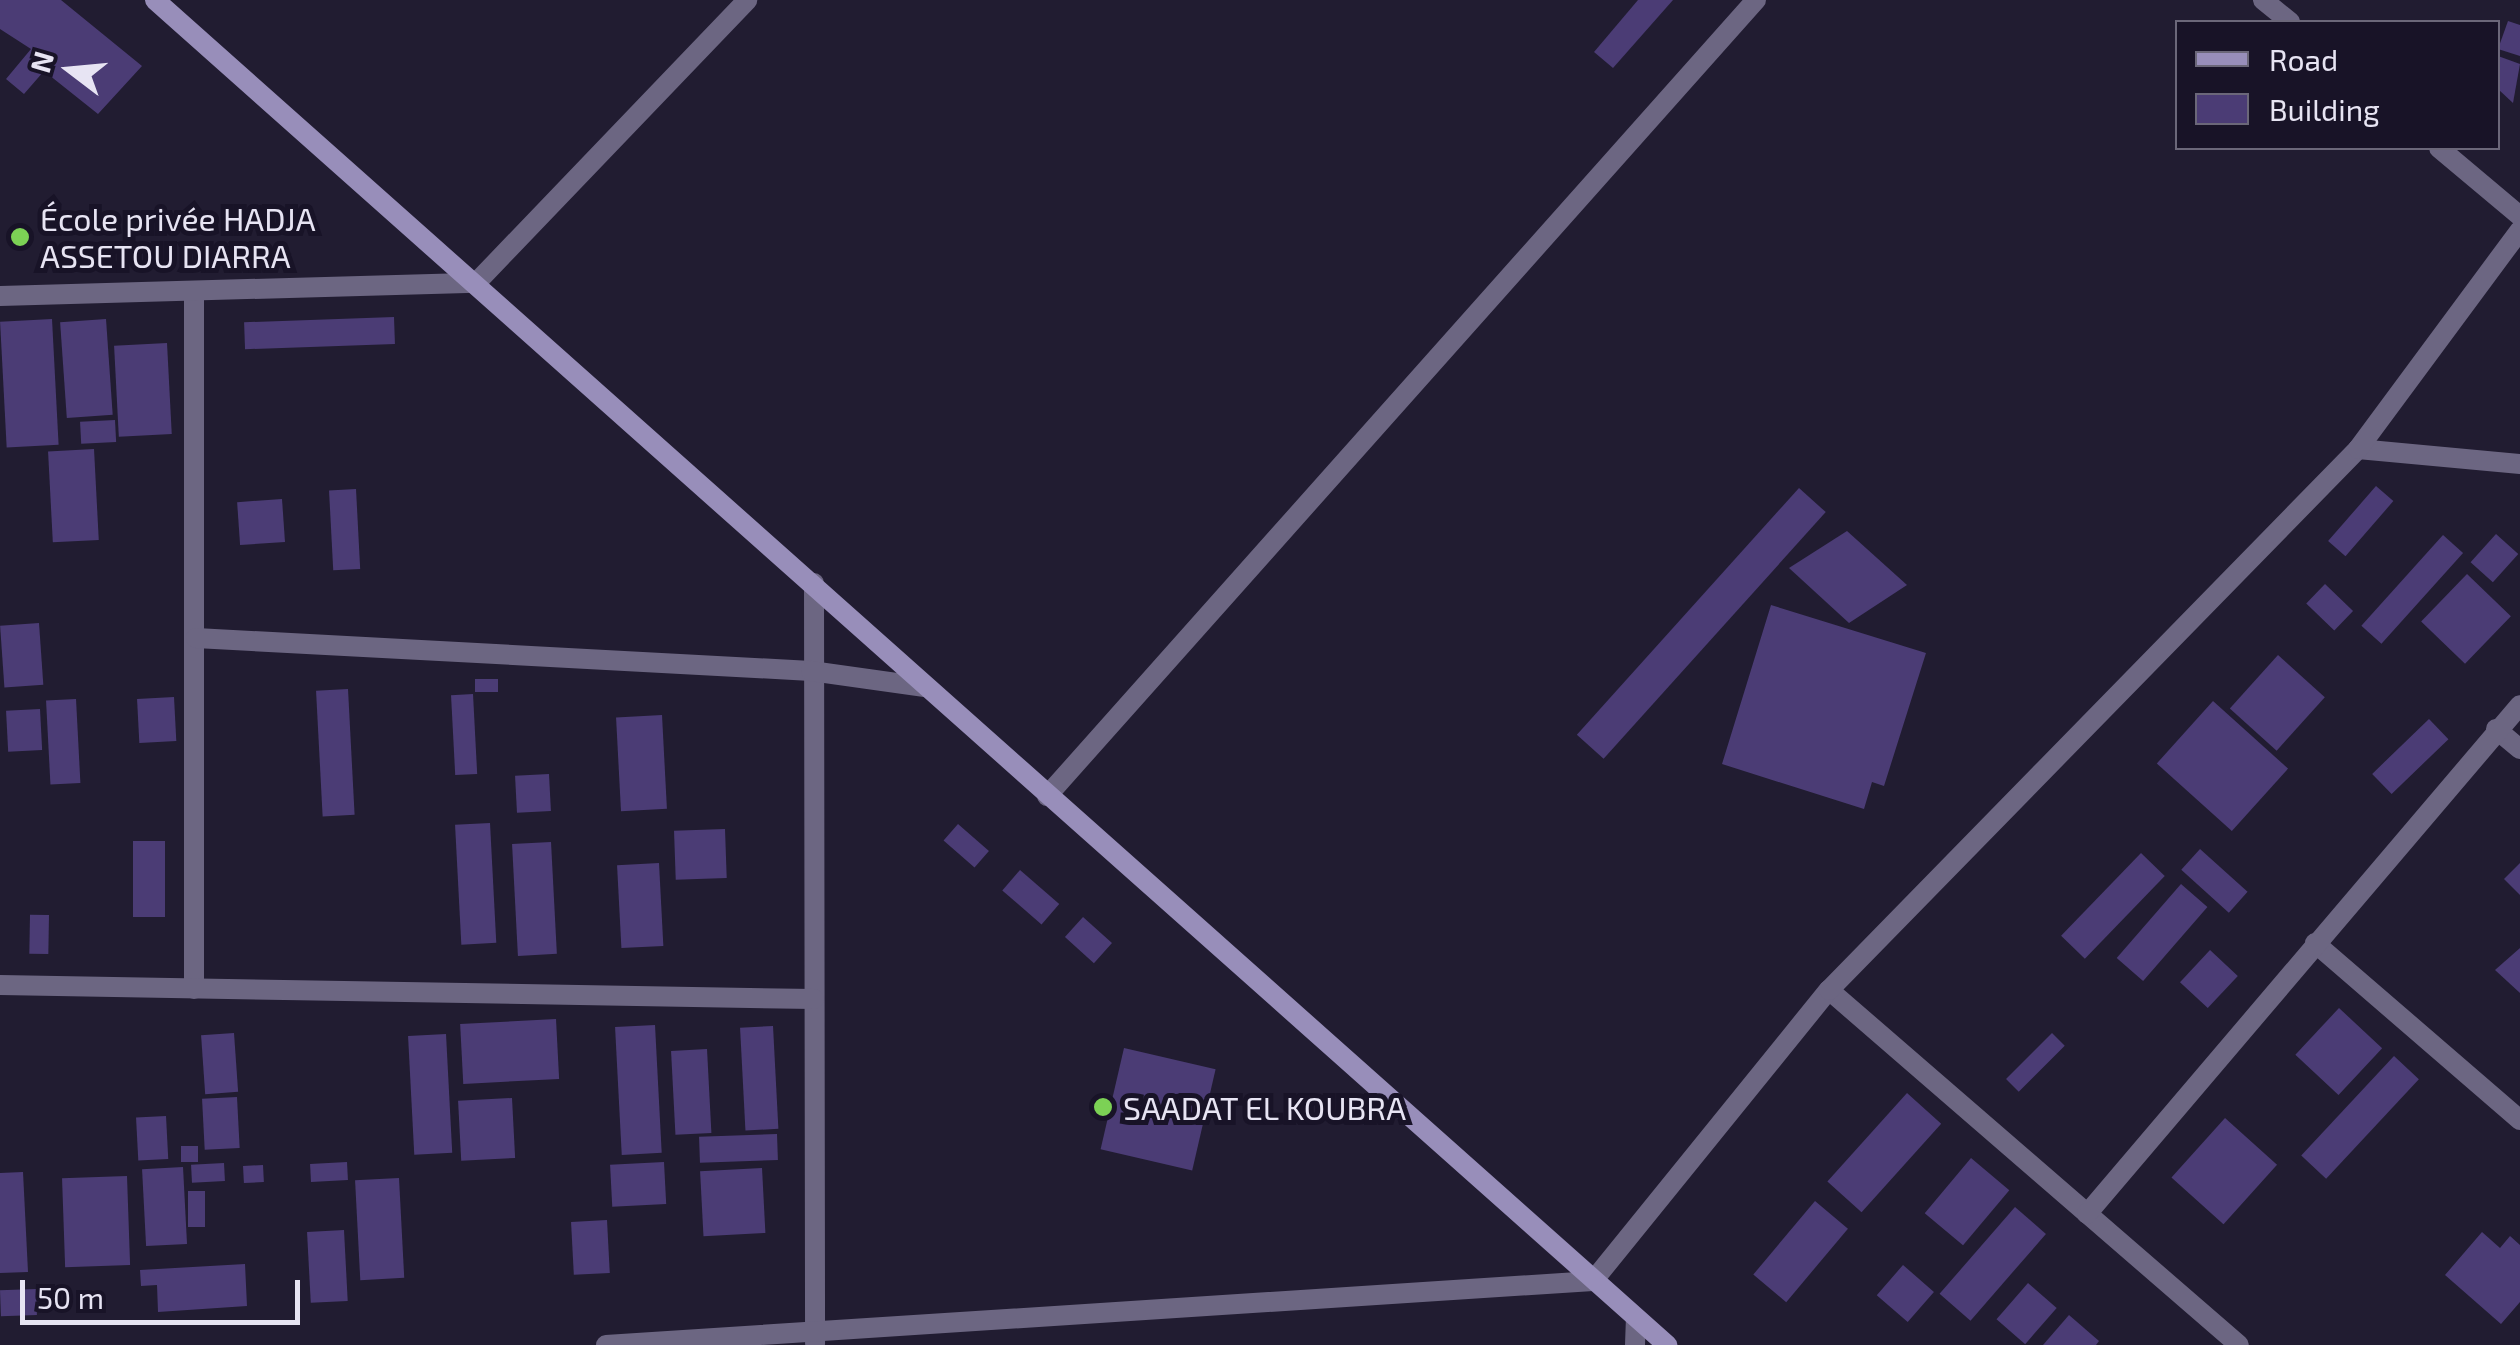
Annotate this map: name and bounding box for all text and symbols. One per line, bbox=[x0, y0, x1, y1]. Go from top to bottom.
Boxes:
north arrow bbox=[20, 20, 120, 120]
legend bbox=[2175, 20, 2500, 150]
text: Road bbox=[2269, 41, 2338, 77]
text: N bbox=[22, 47, 60, 76]
text: Building bbox=[2269, 91, 2380, 127]
place label: École privée HADJA ASSETOU DIARRA bbox=[40, 200, 316, 275]
marker: École privée HADJA ASSETOU DIARRA bbox=[9, 226, 31, 248]
place label: SAADAT EL KOUBRA bbox=[1123, 1088, 1408, 1126]
marker: SAADAT EL KOUBRA bbox=[1092, 1096, 1114, 1118]
scale bar bbox=[25, 1260, 305, 1322]
text: 50 m bbox=[37, 1279, 104, 1315]

